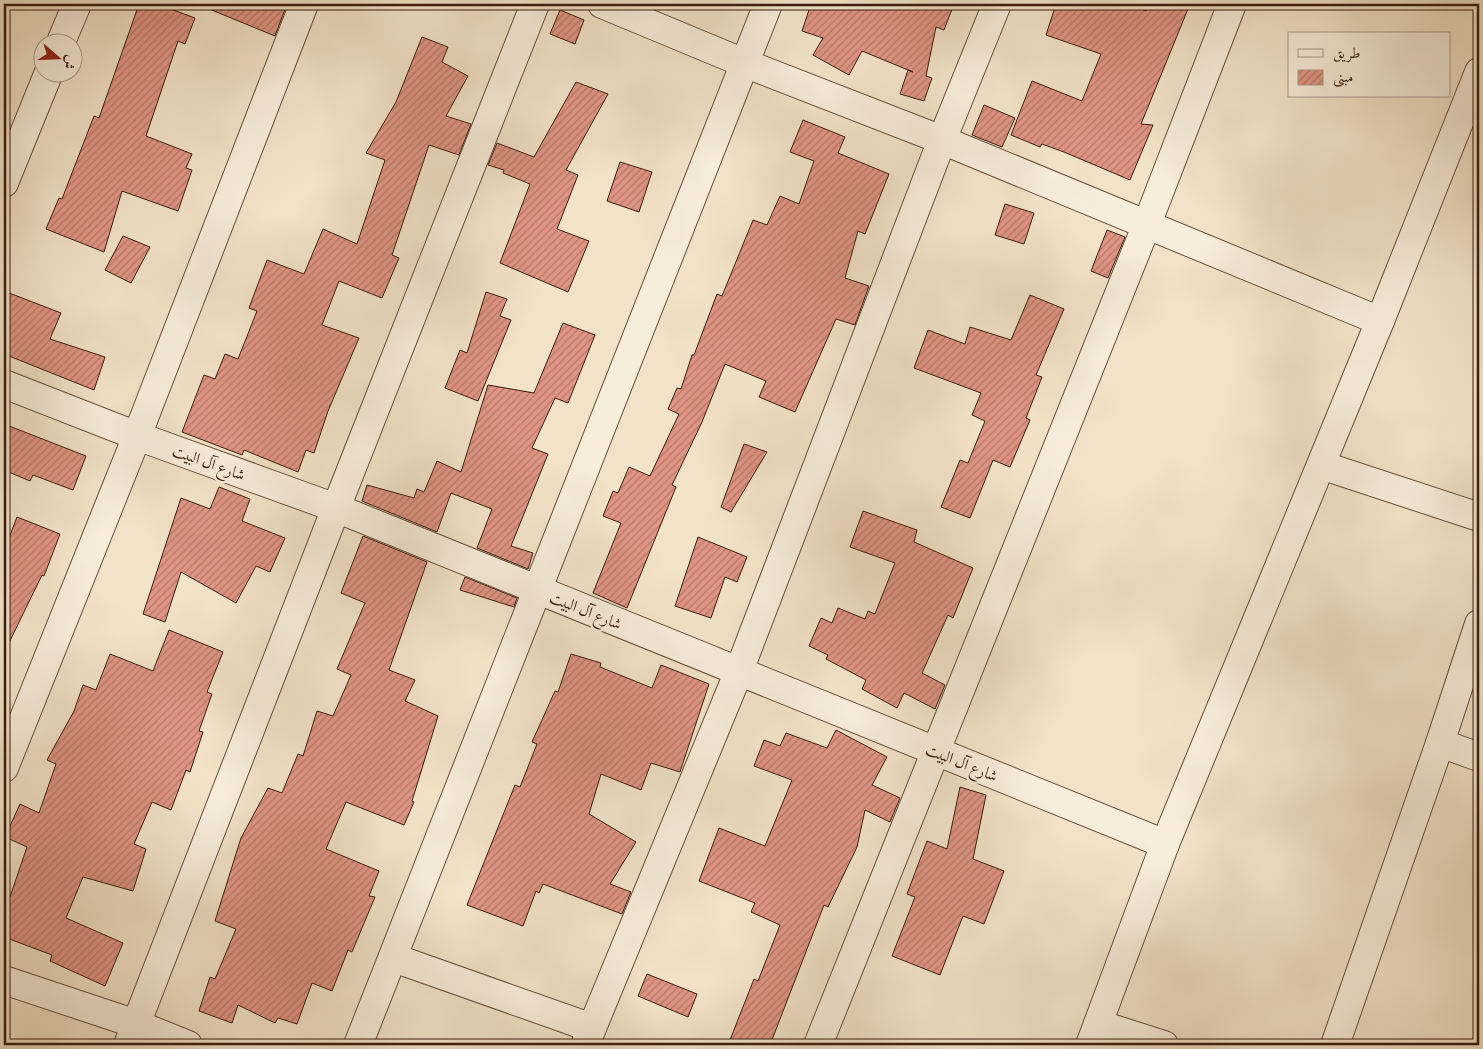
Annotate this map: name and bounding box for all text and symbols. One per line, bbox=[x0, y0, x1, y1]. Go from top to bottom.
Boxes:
north arrow bbox=[32, 32, 82, 82]
legend bbox=[1288, 32, 1450, 98]
text: طريق bbox=[1333, 44, 1360, 63]
text: ش bbox=[59, 53, 80, 72]
text: مبنى bbox=[1333, 68, 1353, 88]
street label: شارع آل البيت bbox=[169, 441, 248, 488]
street label: شارع آل البيت bbox=[546, 587, 625, 637]
street label: شارع آل البيت bbox=[922, 739, 1001, 789]

